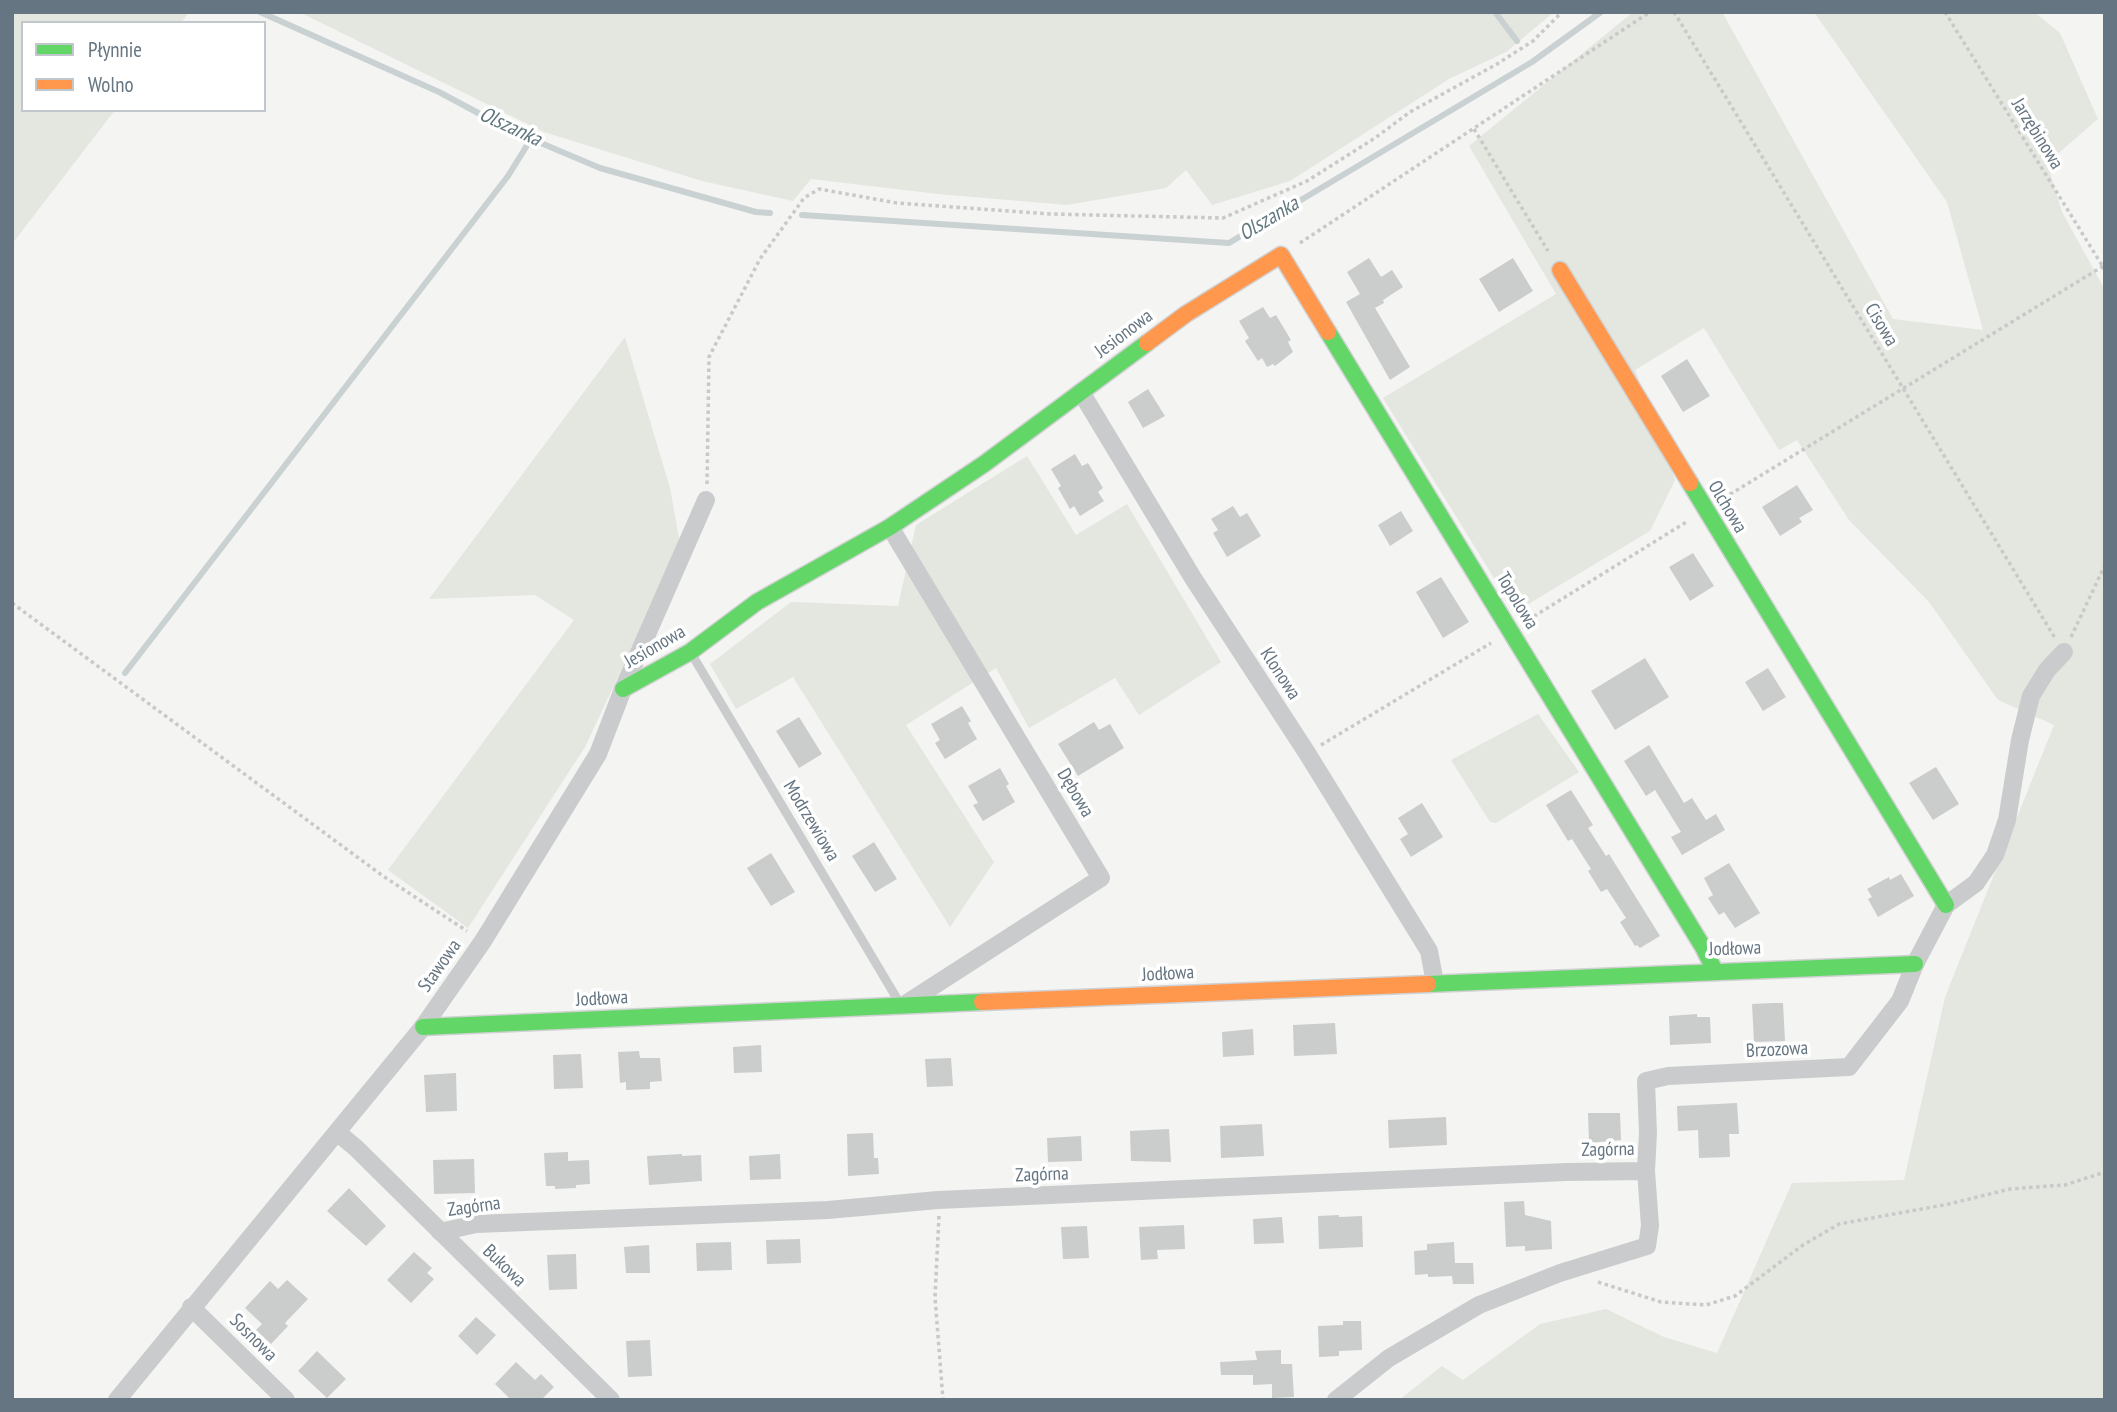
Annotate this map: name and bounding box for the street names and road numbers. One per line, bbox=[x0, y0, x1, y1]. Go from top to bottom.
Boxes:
street label: Jarzębinowa bbox=[2006, 94, 2068, 174]
street label: Cisowa bbox=[1859, 299, 1903, 351]
street label: Jesionowa bbox=[1091, 305, 1157, 363]
street label: Olchowa bbox=[1703, 477, 1751, 537]
street label: Topolowa bbox=[1491, 568, 1543, 634]
street label: Jesionowa bbox=[621, 621, 689, 673]
street label: Klonowa bbox=[1255, 644, 1305, 704]
street label: Dębowa bbox=[1052, 764, 1098, 822]
street label: Modrzewiowa bbox=[778, 776, 844, 866]
street label: Stawowa bbox=[414, 935, 466, 997]
street label: Jodłowa bbox=[1708, 937, 1762, 961]
street label: Jodłowa bbox=[1141, 961, 1195, 987]
street label: Jodłowa bbox=[575, 986, 629, 1012]
street label: Brzozowa bbox=[1745, 1037, 1809, 1063]
street label: Zagórna bbox=[1581, 1138, 1635, 1162]
street label: Zagórna bbox=[1015, 1163, 1069, 1187]
street label: Zagórna bbox=[446, 1192, 502, 1222]
street label: Bukowa bbox=[478, 1240, 530, 1292]
street label: Sosnowa bbox=[224, 1309, 282, 1367]

